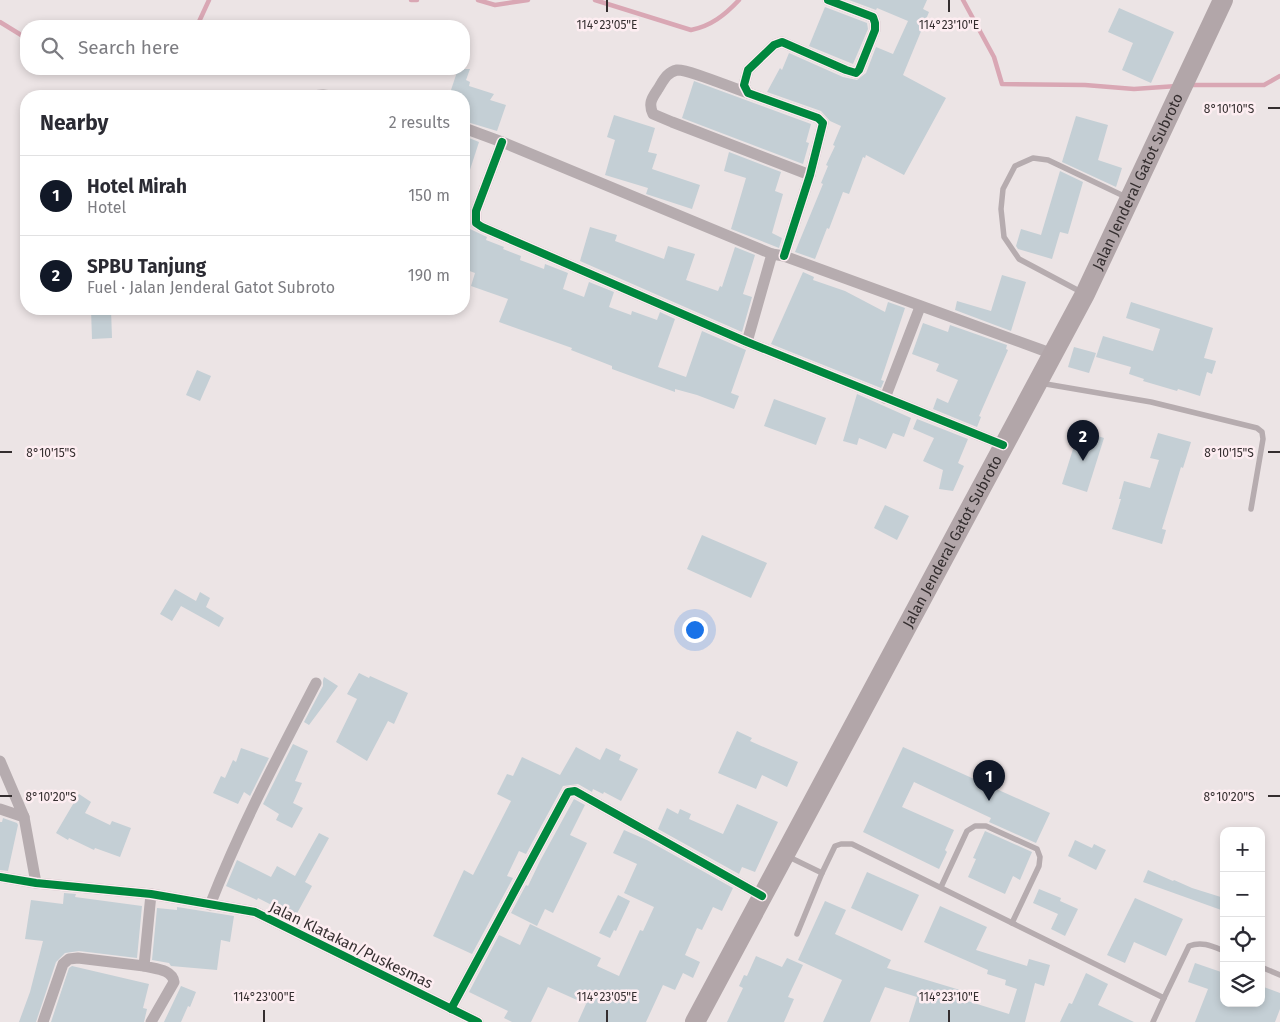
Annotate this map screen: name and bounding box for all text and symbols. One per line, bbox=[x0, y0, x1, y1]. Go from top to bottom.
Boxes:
text: 114°23'05"E bbox=[577, 18, 637, 32]
text: 114°23'10"E bbox=[919, 18, 979, 32]
search box bbox=[20, 20, 470, 75]
icon: search bbox=[38, 34, 66, 62]
text: Search here bbox=[78, 36, 179, 59]
street label: Jalan Jenderal Gatot Subroto bbox=[1089, 90, 1187, 273]
text: 8°10'10"S bbox=[1204, 102, 1255, 116]
text: Nearby bbox=[40, 110, 108, 136]
text: 2 results bbox=[389, 113, 450, 132]
text: Hotel Mirah bbox=[87, 175, 187, 198]
text: 1 bbox=[52, 186, 60, 205]
text: 150 m bbox=[408, 186, 450, 205]
text: Hotel bbox=[87, 198, 126, 217]
text: SPBU Tanjung bbox=[87, 255, 206, 278]
text: 2 bbox=[52, 266, 60, 285]
text: 190 m bbox=[408, 266, 450, 285]
text: Fuel · Jalan Jenderal Gatot Subroto bbox=[87, 278, 335, 297]
pin: 2 bbox=[1067, 420, 1099, 461]
text: 8°10'15"S bbox=[26, 446, 76, 460]
text: 8°10'15"S bbox=[1204, 446, 1254, 460]
street label: Jalan Jenderal Gatot Subroto bbox=[899, 452, 1006, 631]
your location bbox=[682, 617, 708, 643]
pin: 1 bbox=[973, 760, 1005, 801]
text: 8°10'20"S bbox=[25, 790, 77, 804]
text: 8°10'20"S bbox=[1203, 790, 1255, 804]
map controls bbox=[1220, 827, 1265, 1007]
button: + bbox=[1220, 827, 1265, 872]
button: − bbox=[1220, 872, 1265, 917]
street label: Jalan Klatakan/Puskesmas bbox=[266, 898, 436, 992]
button: locate bbox=[1220, 917, 1265, 962]
button: layers bbox=[1220, 962, 1265, 1007]
text: 114°23'00"E bbox=[233, 990, 295, 1004]
text: 114°23'05"E bbox=[577, 990, 637, 1004]
text: 114°23'10"E bbox=[919, 990, 979, 1004]

